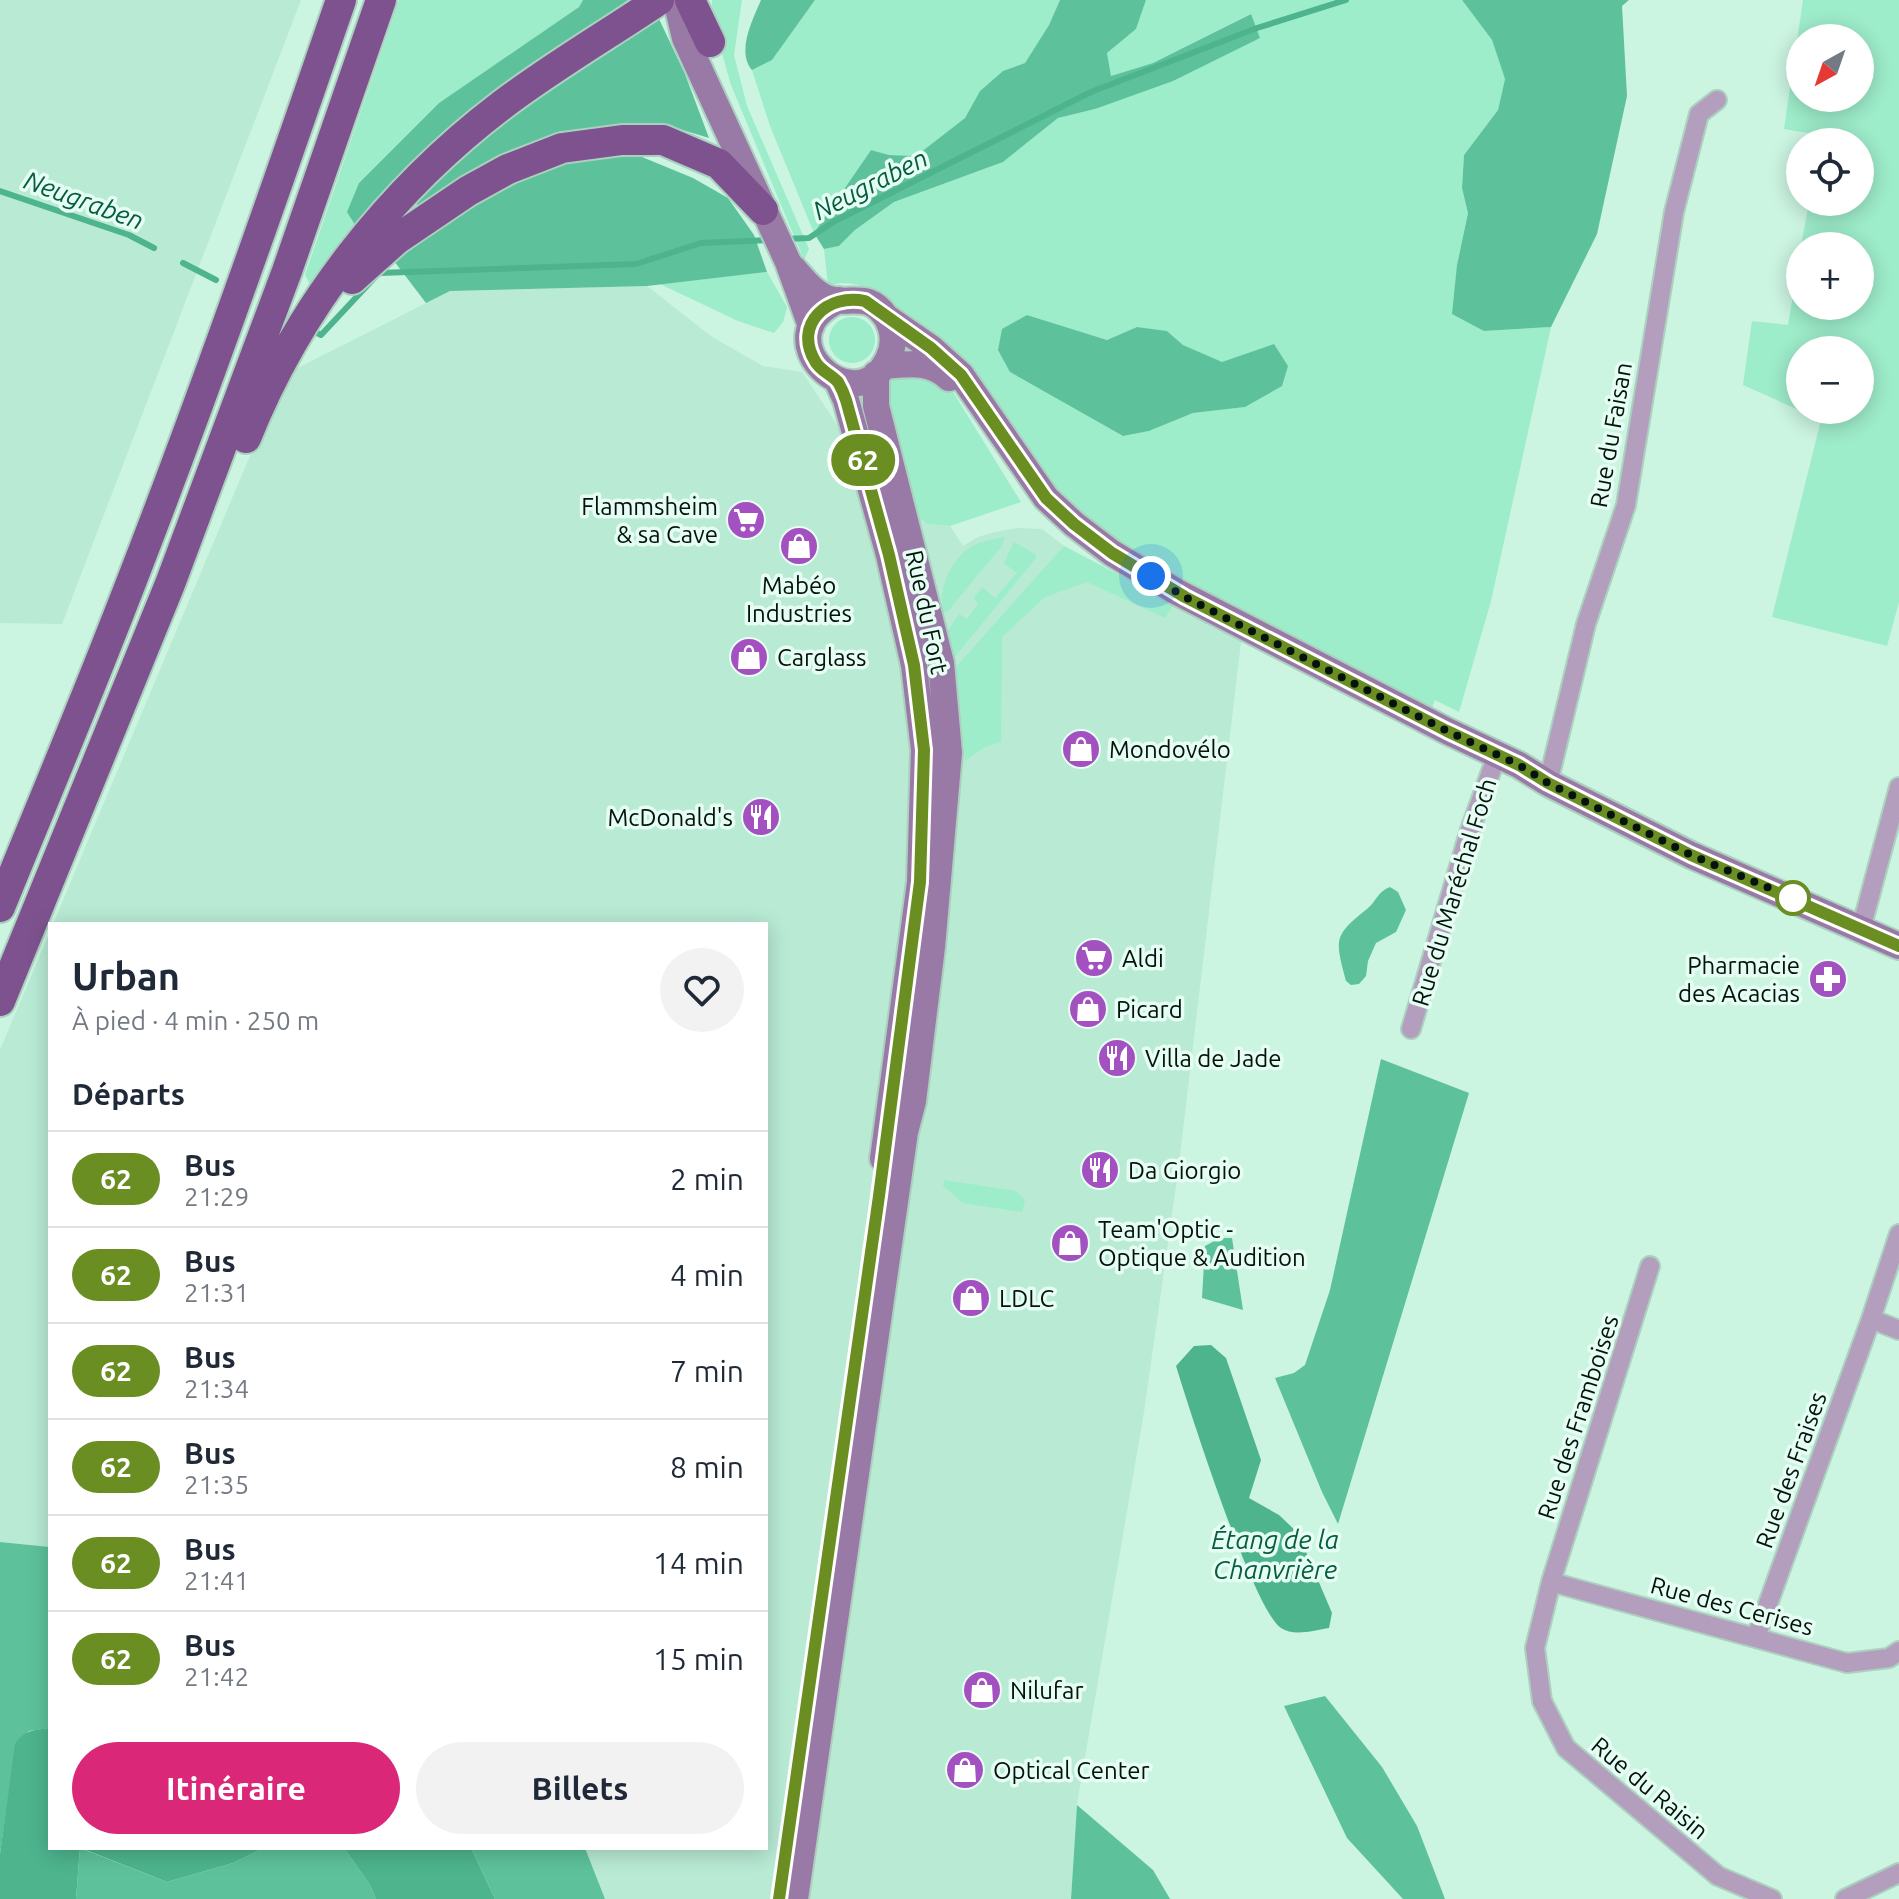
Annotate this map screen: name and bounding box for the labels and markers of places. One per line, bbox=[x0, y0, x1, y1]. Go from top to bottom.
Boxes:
place label: Flammsheim & sa Cave bbox=[581, 493, 718, 548]
supermarket icon: Flammsheim & sa Cave bbox=[725, 499, 767, 541]
shop icon: Mabéo Industries bbox=[778, 525, 820, 567]
place label: Mabéo Industries bbox=[746, 572, 852, 627]
shop icon: Carglass bbox=[728, 636, 770, 678]
place label: Carglass bbox=[777, 644, 866, 671]
shop icon: Mondovélo bbox=[1060, 728, 1102, 770]
place label: Mondovélo bbox=[1109, 736, 1231, 763]
restaurant icon: McDonald's bbox=[740, 796, 782, 838]
place label: McDonald's bbox=[607, 804, 733, 831]
unlabelled marker bbox=[1776, 881, 1810, 915]
supermarket icon: Aldi bbox=[1073, 937, 1115, 979]
place label: Aldi bbox=[1122, 945, 1164, 972]
place label: Pharmacie des Acacias bbox=[1678, 952, 1800, 1007]
pharmacy icon: Pharmacie des Acacias bbox=[1807, 958, 1849, 1000]
shop icon: Picard bbox=[1067, 988, 1109, 1030]
place label: Picard bbox=[1116, 996, 1183, 1023]
restaurant icon: Villa de Jade bbox=[1096, 1037, 1138, 1079]
place label: Villa de Jade bbox=[1145, 1045, 1282, 1072]
restaurant icon: Da Giorgio bbox=[1079, 1149, 1121, 1191]
place label: Da Giorgio bbox=[1128, 1157, 1241, 1184]
place label: Team'Optic - Optique & Audition bbox=[1098, 1216, 1306, 1271]
shop icon: Team'Optic - Optique & Audition bbox=[1049, 1222, 1091, 1264]
shop icon: LDLC bbox=[950, 1277, 992, 1319]
place label: LDLC bbox=[999, 1285, 1055, 1312]
shop icon: Nilufar bbox=[961, 1669, 1003, 1711]
place label: Nilufar bbox=[1010, 1677, 1084, 1704]
shop icon: Optical Center bbox=[944, 1749, 986, 1791]
place label: Optical Center bbox=[993, 1757, 1150, 1784]

